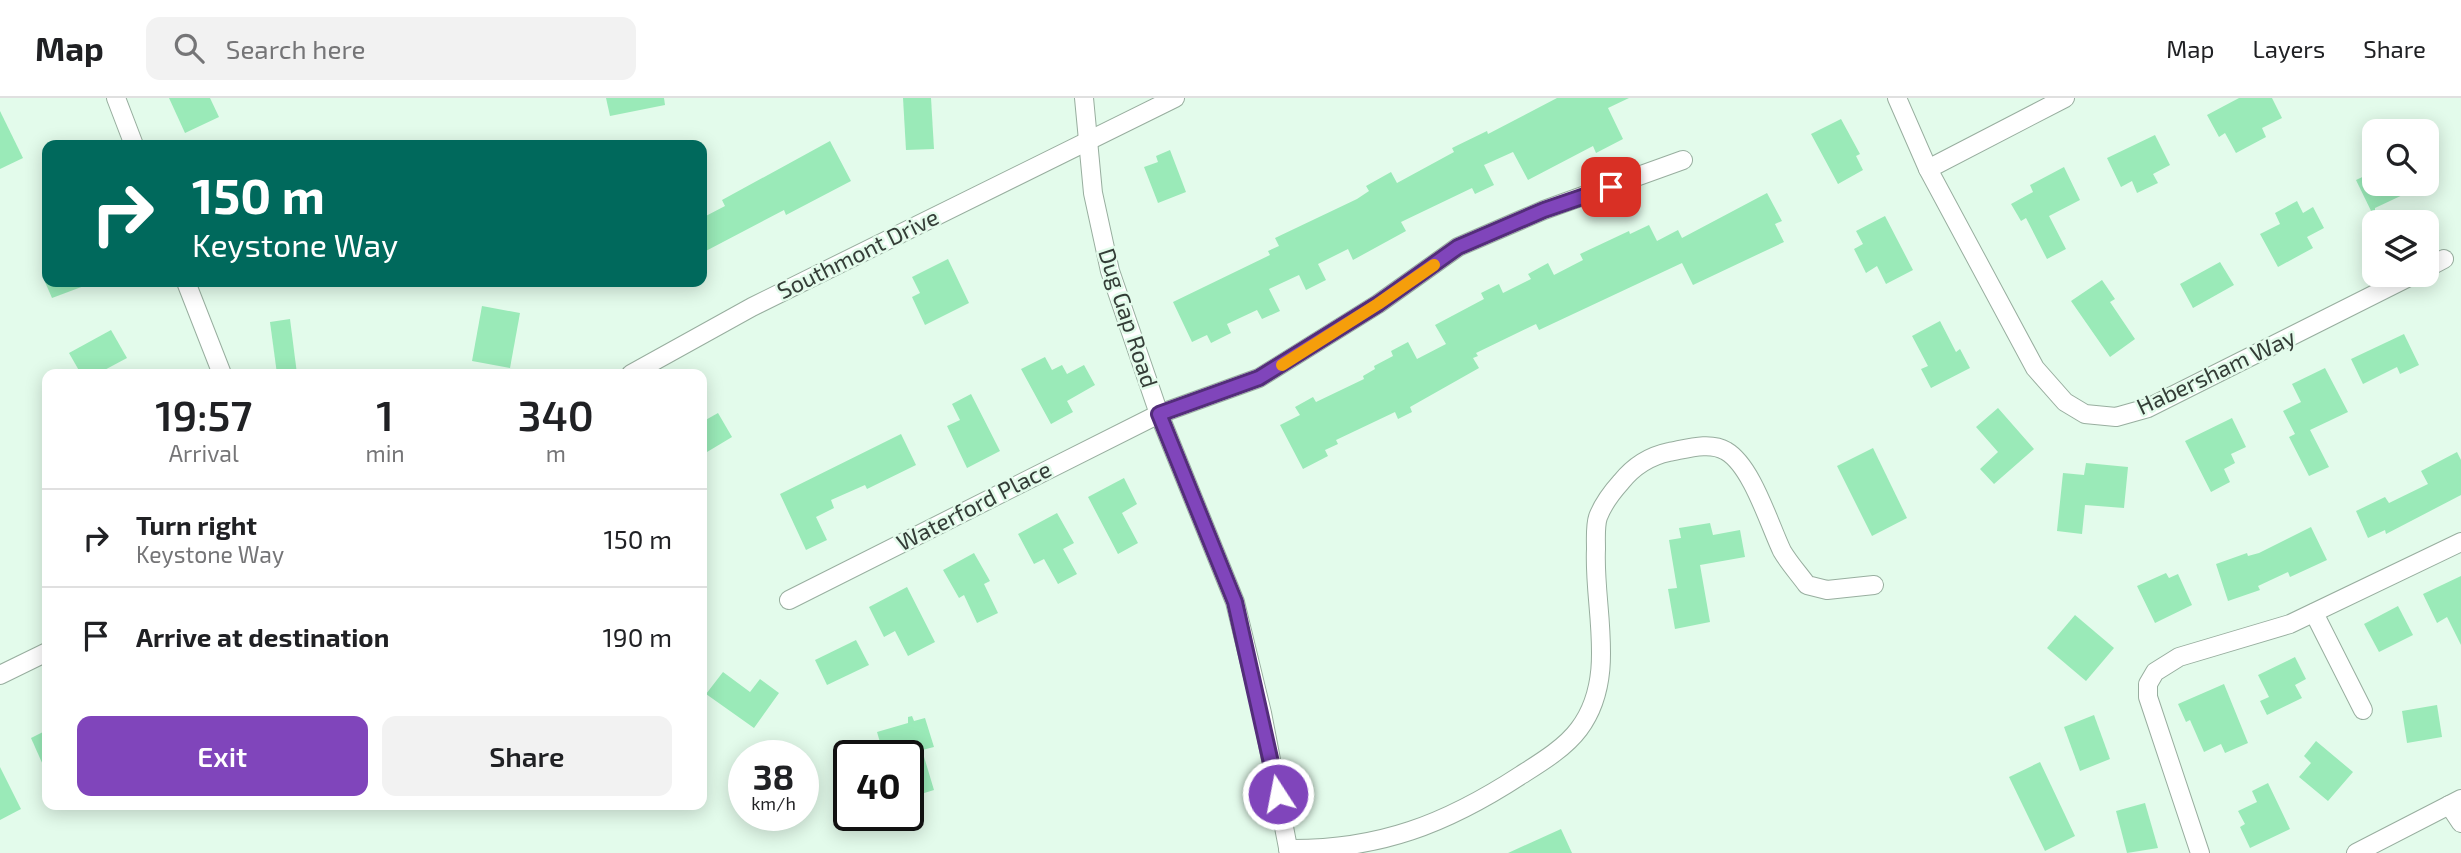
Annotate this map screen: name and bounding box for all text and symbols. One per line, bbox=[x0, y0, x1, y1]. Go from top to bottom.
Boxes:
search box bbox=[146, 17, 636, 80]
text: Map bbox=[35, 28, 104, 68]
icon: search bbox=[170, 29, 208, 67]
text: Search here bbox=[226, 33, 365, 64]
text: Map bbox=[2166, 34, 2214, 63]
text: Layers bbox=[2252, 34, 2325, 63]
text: Share bbox=[2363, 34, 2426, 63]
map controls bbox=[2362, 119, 2439, 287]
button: search bbox=[2362, 119, 2439, 196]
pin bbox=[1581, 157, 1641, 217]
text: 150 m bbox=[192, 165, 325, 224]
icon: right bbox=[77, 168, 168, 259]
icon: arrive bbox=[1592, 168, 1630, 206]
street label: Southmont Drive bbox=[772, 202, 943, 304]
button: layers bbox=[2362, 210, 2439, 287]
text: Keystone Way bbox=[192, 225, 398, 263]
street label: Dug Gap Road bbox=[1093, 244, 1165, 391]
street label: Habersham Way bbox=[2132, 322, 2299, 420]
text: 19:57 bbox=[155, 389, 252, 439]
text: 1 bbox=[376, 389, 394, 439]
text: 340 bbox=[518, 389, 594, 439]
text: Arrival bbox=[169, 439, 239, 467]
text: min bbox=[365, 439, 405, 467]
text: m bbox=[546, 439, 566, 467]
street label: Waterford Place bbox=[892, 454, 1056, 556]
text: Turn right bbox=[136, 509, 257, 540]
icon: right bbox=[77, 519, 115, 557]
text: 150 m bbox=[603, 523, 672, 554]
text: Keystone Way bbox=[136, 540, 284, 568]
icon: arrive bbox=[77, 617, 115, 655]
text: Arrive at destination bbox=[136, 621, 389, 652]
text: 190 m bbox=[603, 621, 672, 652]
button: Exit bbox=[77, 716, 368, 796]
button: Share bbox=[382, 716, 672, 796]
speed limit sign: 40 bbox=[833, 740, 924, 831]
text: 38 bbox=[753, 755, 794, 797]
position arrow bbox=[1241, 757, 1315, 831]
text: km/h bbox=[751, 792, 796, 814]

